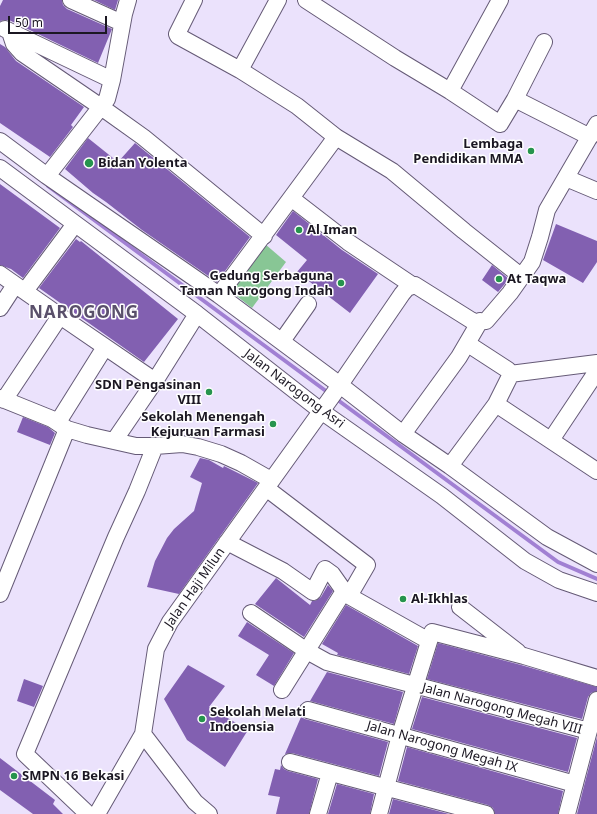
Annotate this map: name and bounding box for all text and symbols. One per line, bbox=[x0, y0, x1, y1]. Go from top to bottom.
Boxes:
scale bar bbox=[10, 8, 109, 34]
text: 50 m bbox=[15, 14, 43, 31]
place label: Lembaga Pendidikan MMA bbox=[413, 136, 523, 167]
marker: Lembaga Pendidikan MMA bbox=[526, 146, 536, 156]
place label: Bidan Yolenta bbox=[98, 155, 187, 171]
marker: Bidan Yolenta bbox=[83, 157, 95, 169]
place label: Al Iman bbox=[307, 222, 357, 238]
marker: Al Iman bbox=[294, 225, 304, 235]
place label: Gedung Serbaguna Taman Narogong Indah bbox=[180, 268, 333, 299]
place label: At Taqwa bbox=[507, 271, 566, 287]
marker: At Taqwa bbox=[494, 274, 504, 284]
marker: Gedung Serbaguna Taman Narogong Indah bbox=[336, 278, 346, 288]
district label: NAROGONG bbox=[29, 303, 139, 323]
street label: Jalan Narogong Asri bbox=[241, 346, 347, 432]
place label: SDN Pengasinan VIII bbox=[95, 377, 201, 408]
marker: SDN Pengasinan VIII bbox=[204, 387, 214, 397]
place label: Sekolah Menengah Kejuruan Farmasi bbox=[141, 409, 265, 440]
marker: Sekolah Menengah Kejuruan Farmasi bbox=[268, 419, 278, 429]
street label: Jalan Haji Milun bbox=[162, 545, 228, 631]
place label: Al-Ikhlas bbox=[411, 591, 468, 607]
marker: Al-Ikhlas bbox=[398, 594, 408, 604]
street label: Jalan Narogong Megah VIII bbox=[420, 680, 584, 738]
place label: Sekolah Melati Indoensia bbox=[210, 704, 306, 735]
marker: Sekolah Melati Indoensia bbox=[197, 714, 207, 724]
street label: Jalan Narogong Megah IX bbox=[365, 718, 519, 776]
place label: SMPN 16 Bekasi bbox=[22, 768, 124, 784]
marker: SMPN 16 Bekasi bbox=[9, 771, 19, 781]

